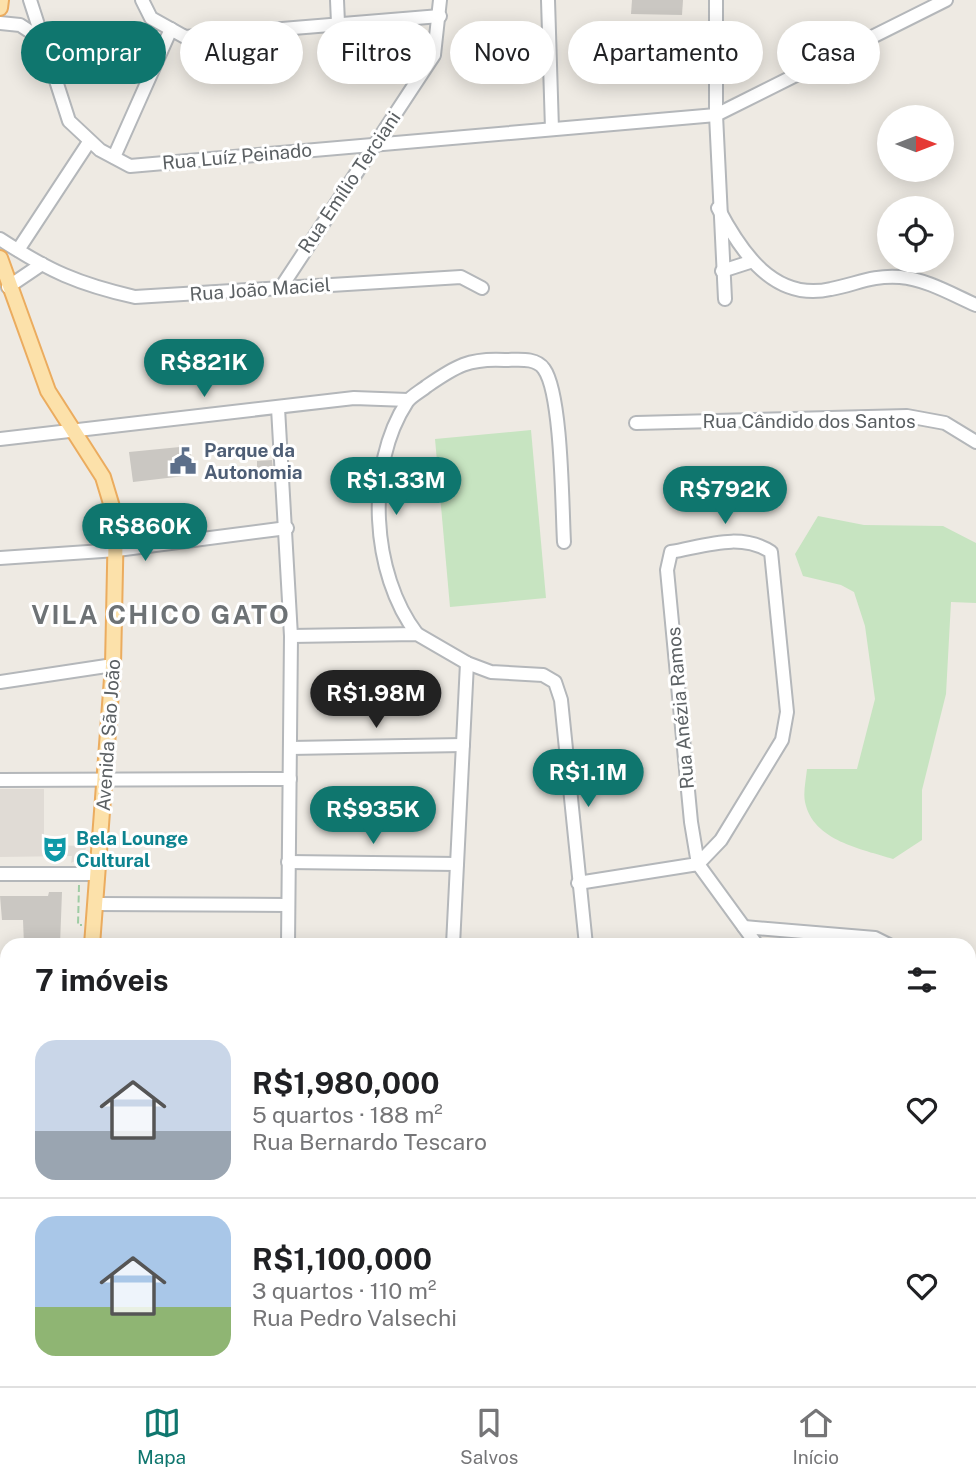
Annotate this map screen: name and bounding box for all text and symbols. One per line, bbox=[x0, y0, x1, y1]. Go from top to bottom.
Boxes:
chip: Comprar bbox=[21, 21, 166, 84]
chip: Alugar bbox=[180, 21, 303, 84]
chip: Filtros bbox=[317, 21, 436, 84]
chip: Novo bbox=[450, 21, 554, 84]
chip: Apartamento bbox=[568, 21, 763, 84]
chip: Casa bbox=[777, 21, 880, 84]
north arrow bbox=[877, 105, 954, 182]
map controls bbox=[877, 105, 954, 273]
street label: Rua Emílio Terciani bbox=[293, 107, 405, 257]
street label: Rua Luíz Peinado bbox=[161, 138, 313, 174]
button: locate bbox=[877, 196, 954, 273]
street label: Rua João Maciel bbox=[189, 273, 331, 305]
pin: R$821K bbox=[147, 340, 261, 399]
text: R$821K bbox=[160, 348, 248, 375]
street label: Rua Cândido dos Santos bbox=[702, 410, 916, 432]
place label: Parque da Autonomia bbox=[204, 439, 302, 483]
public building icon: Parque da Autonomia bbox=[168, 446, 198, 476]
pin: R$1.33M bbox=[331, 458, 461, 517]
text: R$1.33M bbox=[346, 466, 446, 493]
pin: R$792K bbox=[668, 466, 782, 526]
text: R$792K bbox=[679, 475, 771, 502]
pin: R$860K bbox=[88, 504, 202, 563]
text: R$860K bbox=[98, 512, 192, 539]
district label: VILA CHICO GATO bbox=[31, 599, 291, 630]
street label: Rua Anézia Ramos bbox=[662, 626, 698, 790]
street label: Avenida São João bbox=[92, 658, 124, 812]
pin: R$1.98M bbox=[311, 670, 441, 730]
text: R$1.98M bbox=[326, 679, 426, 706]
pin: R$1.1M bbox=[531, 750, 645, 809]
text: R$1.1M bbox=[549, 758, 627, 785]
pin: R$935K bbox=[316, 786, 430, 846]
text: R$935K bbox=[326, 795, 420, 822]
place label: Bela Lounge Cultural bbox=[76, 827, 188, 871]
theatre icon: Bela Lounge Cultural bbox=[40, 834, 70, 864]
icon: filters bbox=[903, 961, 941, 999]
text: 7 imóveis bbox=[35, 962, 169, 998]
text: R$1,980,000 bbox=[252, 1065, 440, 1101]
icon: home bbox=[91, 1068, 175, 1152]
icon: heart bbox=[903, 1091, 941, 1129]
text: 5 quartos · 188 m² bbox=[252, 1101, 443, 1128]
text: Rua Bernardo Tescaro bbox=[252, 1128, 487, 1155]
text: R$1,100,000 bbox=[252, 1241, 432, 1277]
icon: home bbox=[91, 1244, 175, 1328]
icon: heart bbox=[903, 1267, 941, 1305]
text: 3 quartos · 110 m² bbox=[252, 1277, 436, 1304]
text: Rua Pedro Valsechi bbox=[252, 1304, 457, 1331]
tab: Mapa bbox=[137, 1404, 186, 1468]
tab: Salvos bbox=[460, 1404, 518, 1468]
tab: Início bbox=[792, 1404, 839, 1468]

